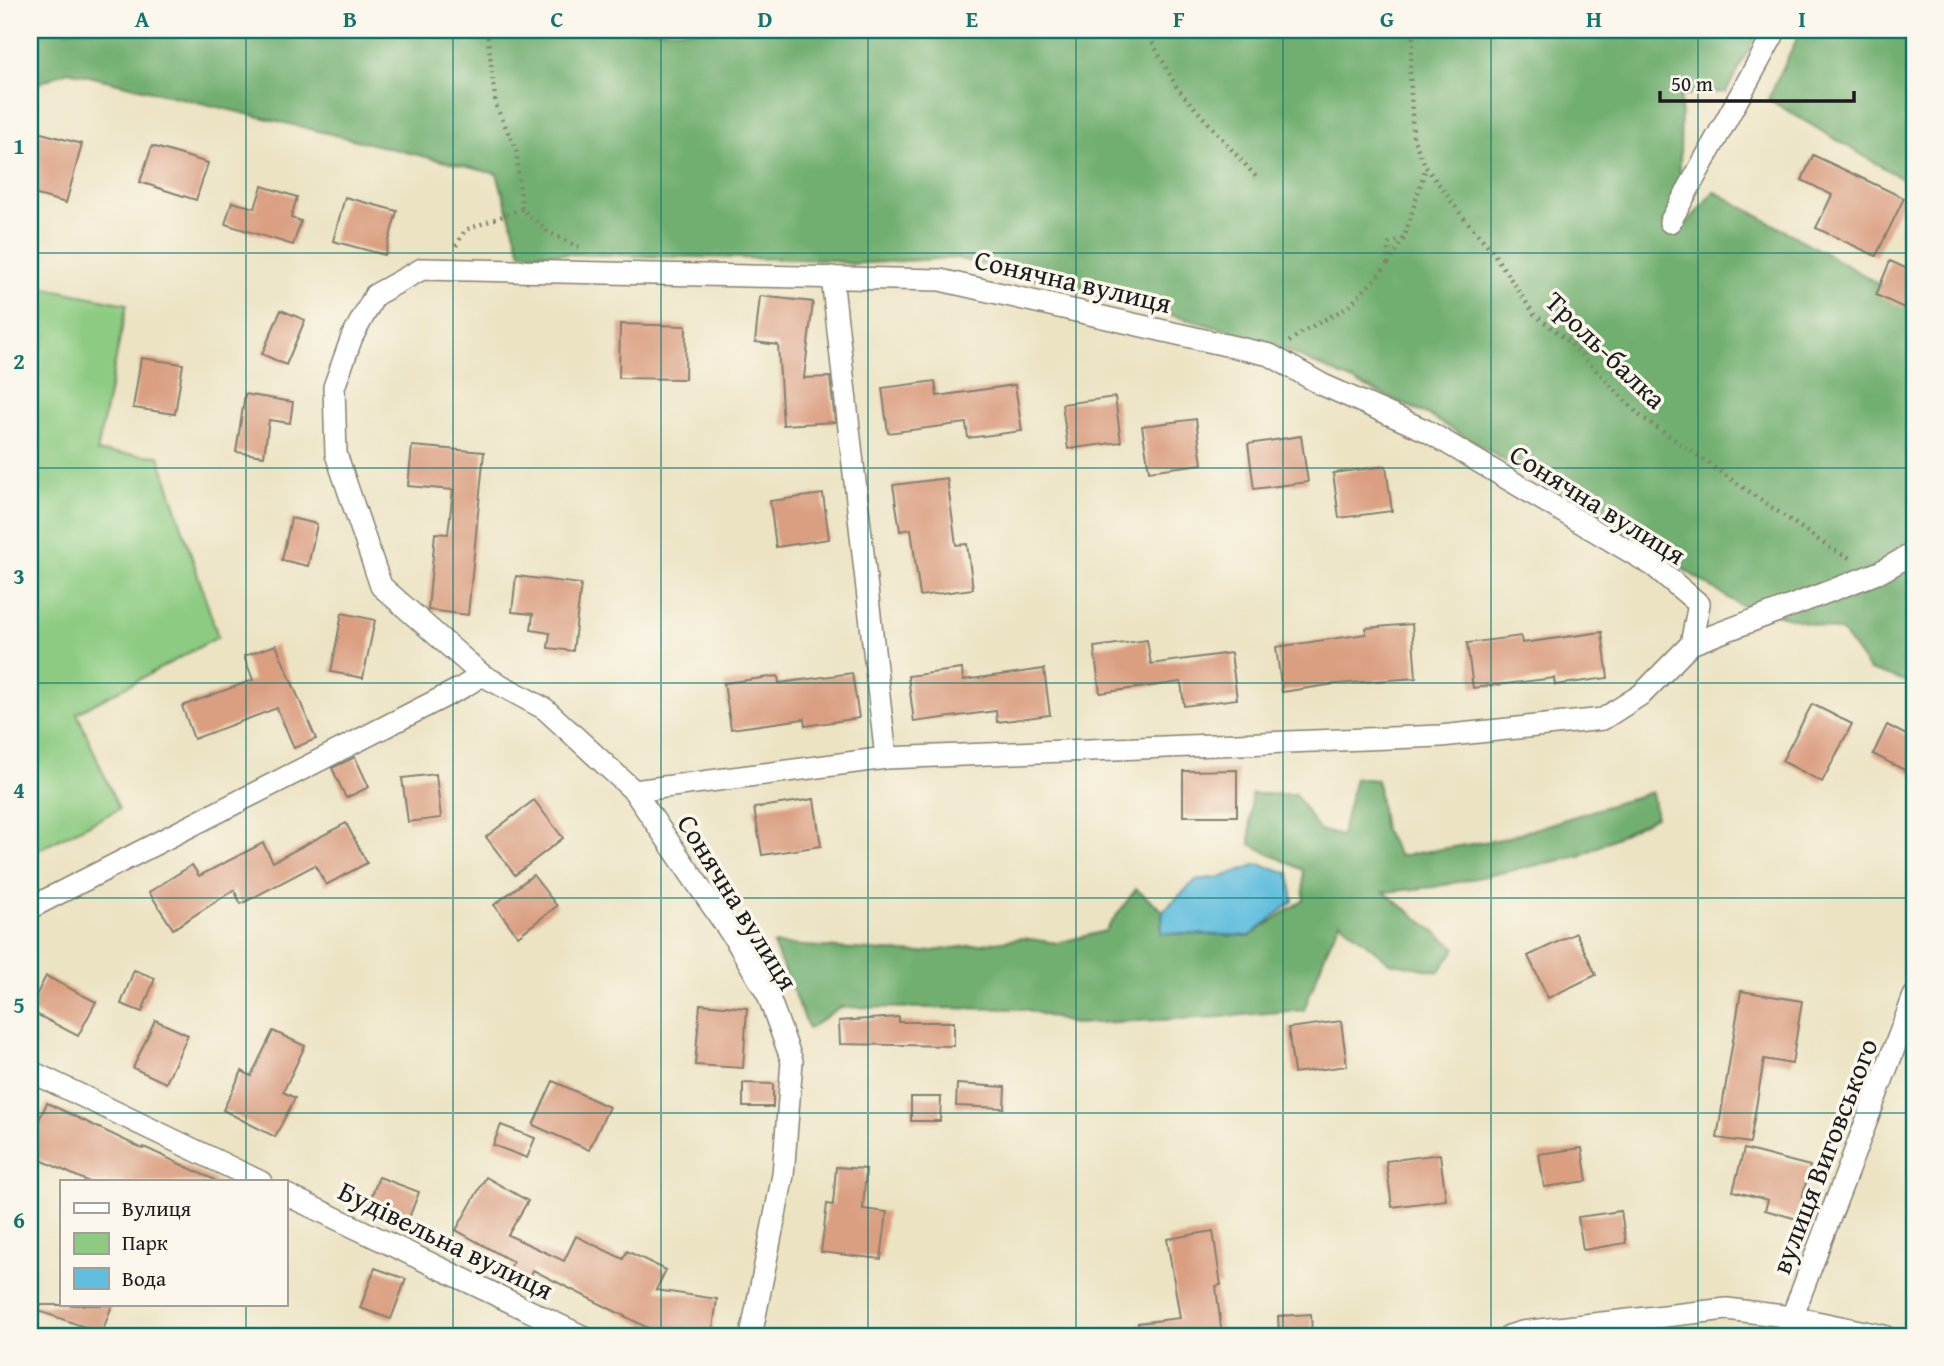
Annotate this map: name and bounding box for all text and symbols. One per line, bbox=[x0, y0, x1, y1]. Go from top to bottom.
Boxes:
text: A bbox=[135, 2, 150, 35]
text: B bbox=[343, 2, 357, 35]
text: C bbox=[550, 2, 564, 35]
text: D bbox=[758, 2, 773, 35]
text: E bbox=[966, 2, 978, 35]
text: F bbox=[1173, 2, 1185, 35]
text: G bbox=[1380, 2, 1394, 35]
text: H bbox=[1586, 2, 1602, 35]
text: I bbox=[1798, 2, 1806, 35]
scale bar bbox=[1660, 60, 1855, 104]
text: 50 m bbox=[1671, 68, 1713, 99]
text: 1 bbox=[13, 129, 25, 162]
street label: Сонячна вулиця bbox=[971, 238, 1176, 323]
street label: Троль-балка bbox=[1537, 281, 1677, 418]
text: 2 bbox=[13, 344, 25, 377]
street label: Сонячна вулиця bbox=[1502, 433, 1694, 574]
text: 3 bbox=[13, 559, 25, 592]
text: 4 bbox=[13, 773, 25, 806]
street label: Сонячна вулиця bbox=[668, 806, 809, 998]
text: 5 bbox=[13, 988, 25, 1021]
street label: вулиця Виговського bbox=[1760, 1032, 1887, 1280]
street label: Будівельна вулиця bbox=[332, 1170, 561, 1309]
legend bbox=[60, 1180, 287, 1306]
text: Вулиця bbox=[122, 1193, 192, 1224]
text: 6 bbox=[13, 1203, 25, 1236]
text: Парк bbox=[122, 1227, 168, 1258]
text: Вода bbox=[122, 1263, 166, 1294]

